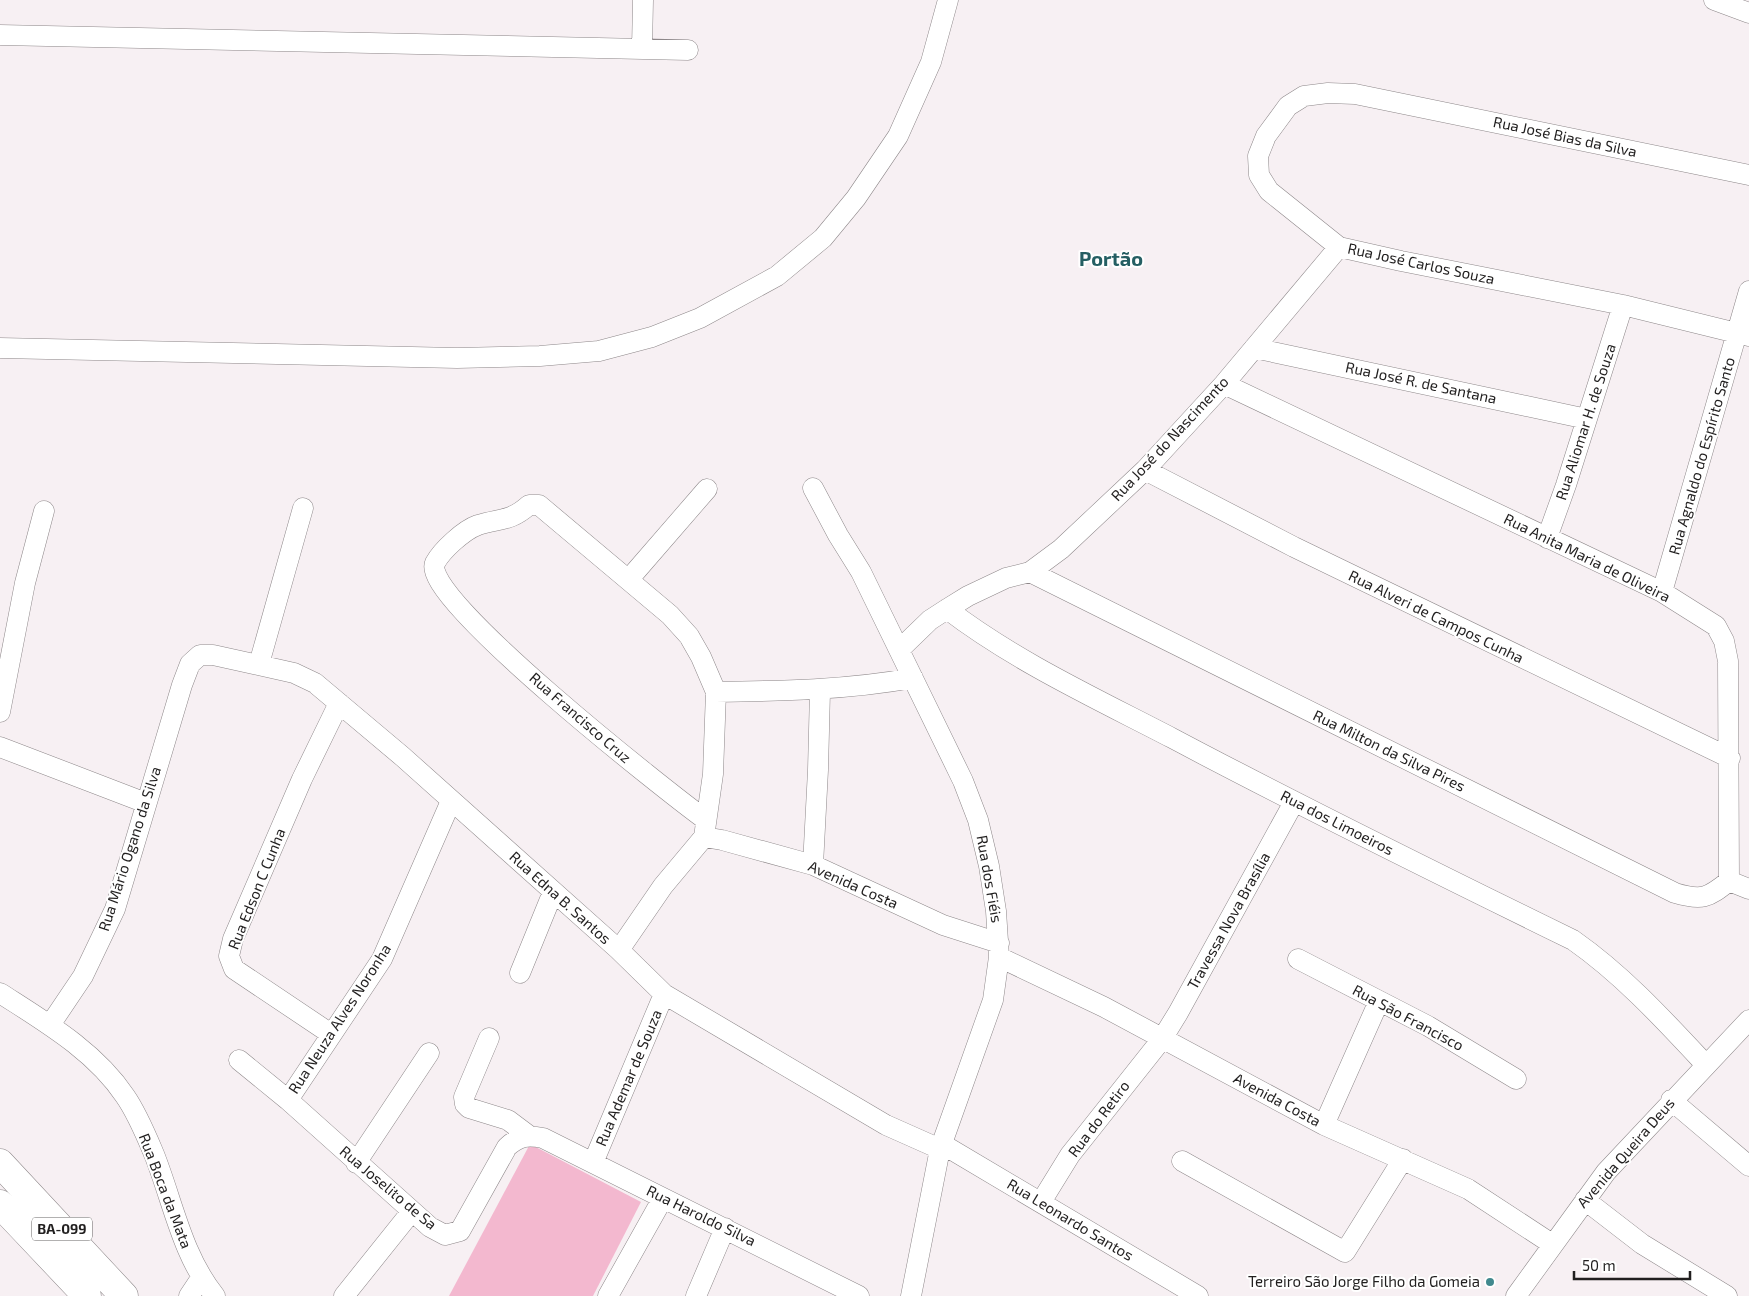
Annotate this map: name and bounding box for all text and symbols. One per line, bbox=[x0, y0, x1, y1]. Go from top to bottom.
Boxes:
street label: Rua José Bias da Silva bbox=[1492, 112, 1639, 160]
street label: Rua José Carlos Souza bbox=[1346, 239, 1496, 287]
district label: Portão bbox=[1079, 246, 1143, 270]
street label: Rua Aliomar H. de Souza bbox=[1551, 341, 1619, 502]
street label: Rua Agnaldo do Espírito Santo bbox=[1664, 355, 1738, 556]
street label: Rua José R. de Santana bbox=[1344, 357, 1498, 407]
street label: Rua José do Nascimento bbox=[1107, 372, 1232, 504]
street label: Rua Anita Maria de Oliveira bbox=[1501, 509, 1674, 605]
street label: Rua Alveri de Campos Cunha bbox=[1346, 566, 1527, 666]
street label: Rua Francisco Cruz bbox=[526, 668, 635, 766]
street label: Rua Milton da Silva Pires bbox=[1310, 705, 1468, 795]
street label: Rua Mário Ogano da Silva bbox=[94, 764, 164, 933]
street label: Rua dos Limoeiros bbox=[1278, 786, 1397, 858]
street label: Rua Edson C Cunha bbox=[224, 825, 289, 952]
street label: Rua dos Fiéis bbox=[973, 834, 1007, 924]
street label: Rua Edna B. Santos bbox=[506, 847, 615, 947]
street label: Travessa Nova Brasília bbox=[1183, 849, 1273, 992]
street label: Avenida Costa bbox=[806, 856, 901, 912]
street label: Rua Neuza Alves Noronha bbox=[284, 940, 394, 1097]
street label: Rua São Francisco bbox=[1350, 980, 1467, 1054]
street label: Rua Ademar de Souza bbox=[591, 1007, 665, 1149]
street label: Avenida Costa bbox=[1231, 1069, 1324, 1130]
street label: Rua do Retiro bbox=[1064, 1077, 1133, 1160]
street label: Avenida Queira Deus bbox=[1573, 1094, 1679, 1212]
street label: Rua Boca da Mata bbox=[136, 1131, 196, 1251]
street label: Rua Joselito de Sa bbox=[337, 1142, 441, 1233]
street label: Rua Leonardo Santos bbox=[1004, 1174, 1137, 1264]
street label: Rua Haroldo Silva bbox=[644, 1181, 759, 1249]
road number: BA-099 bbox=[32, 1218, 92, 1240]
scale bar bbox=[1574, 1248, 1690, 1280]
text: 50 m bbox=[1582, 1256, 1616, 1274]
place label: Terreiro São Jorge Filho da Gomeia bbox=[1248, 1272, 1480, 1290]
marker: Terreiro São Jorge Filho da Gomeia bbox=[1484, 1276, 1496, 1288]

